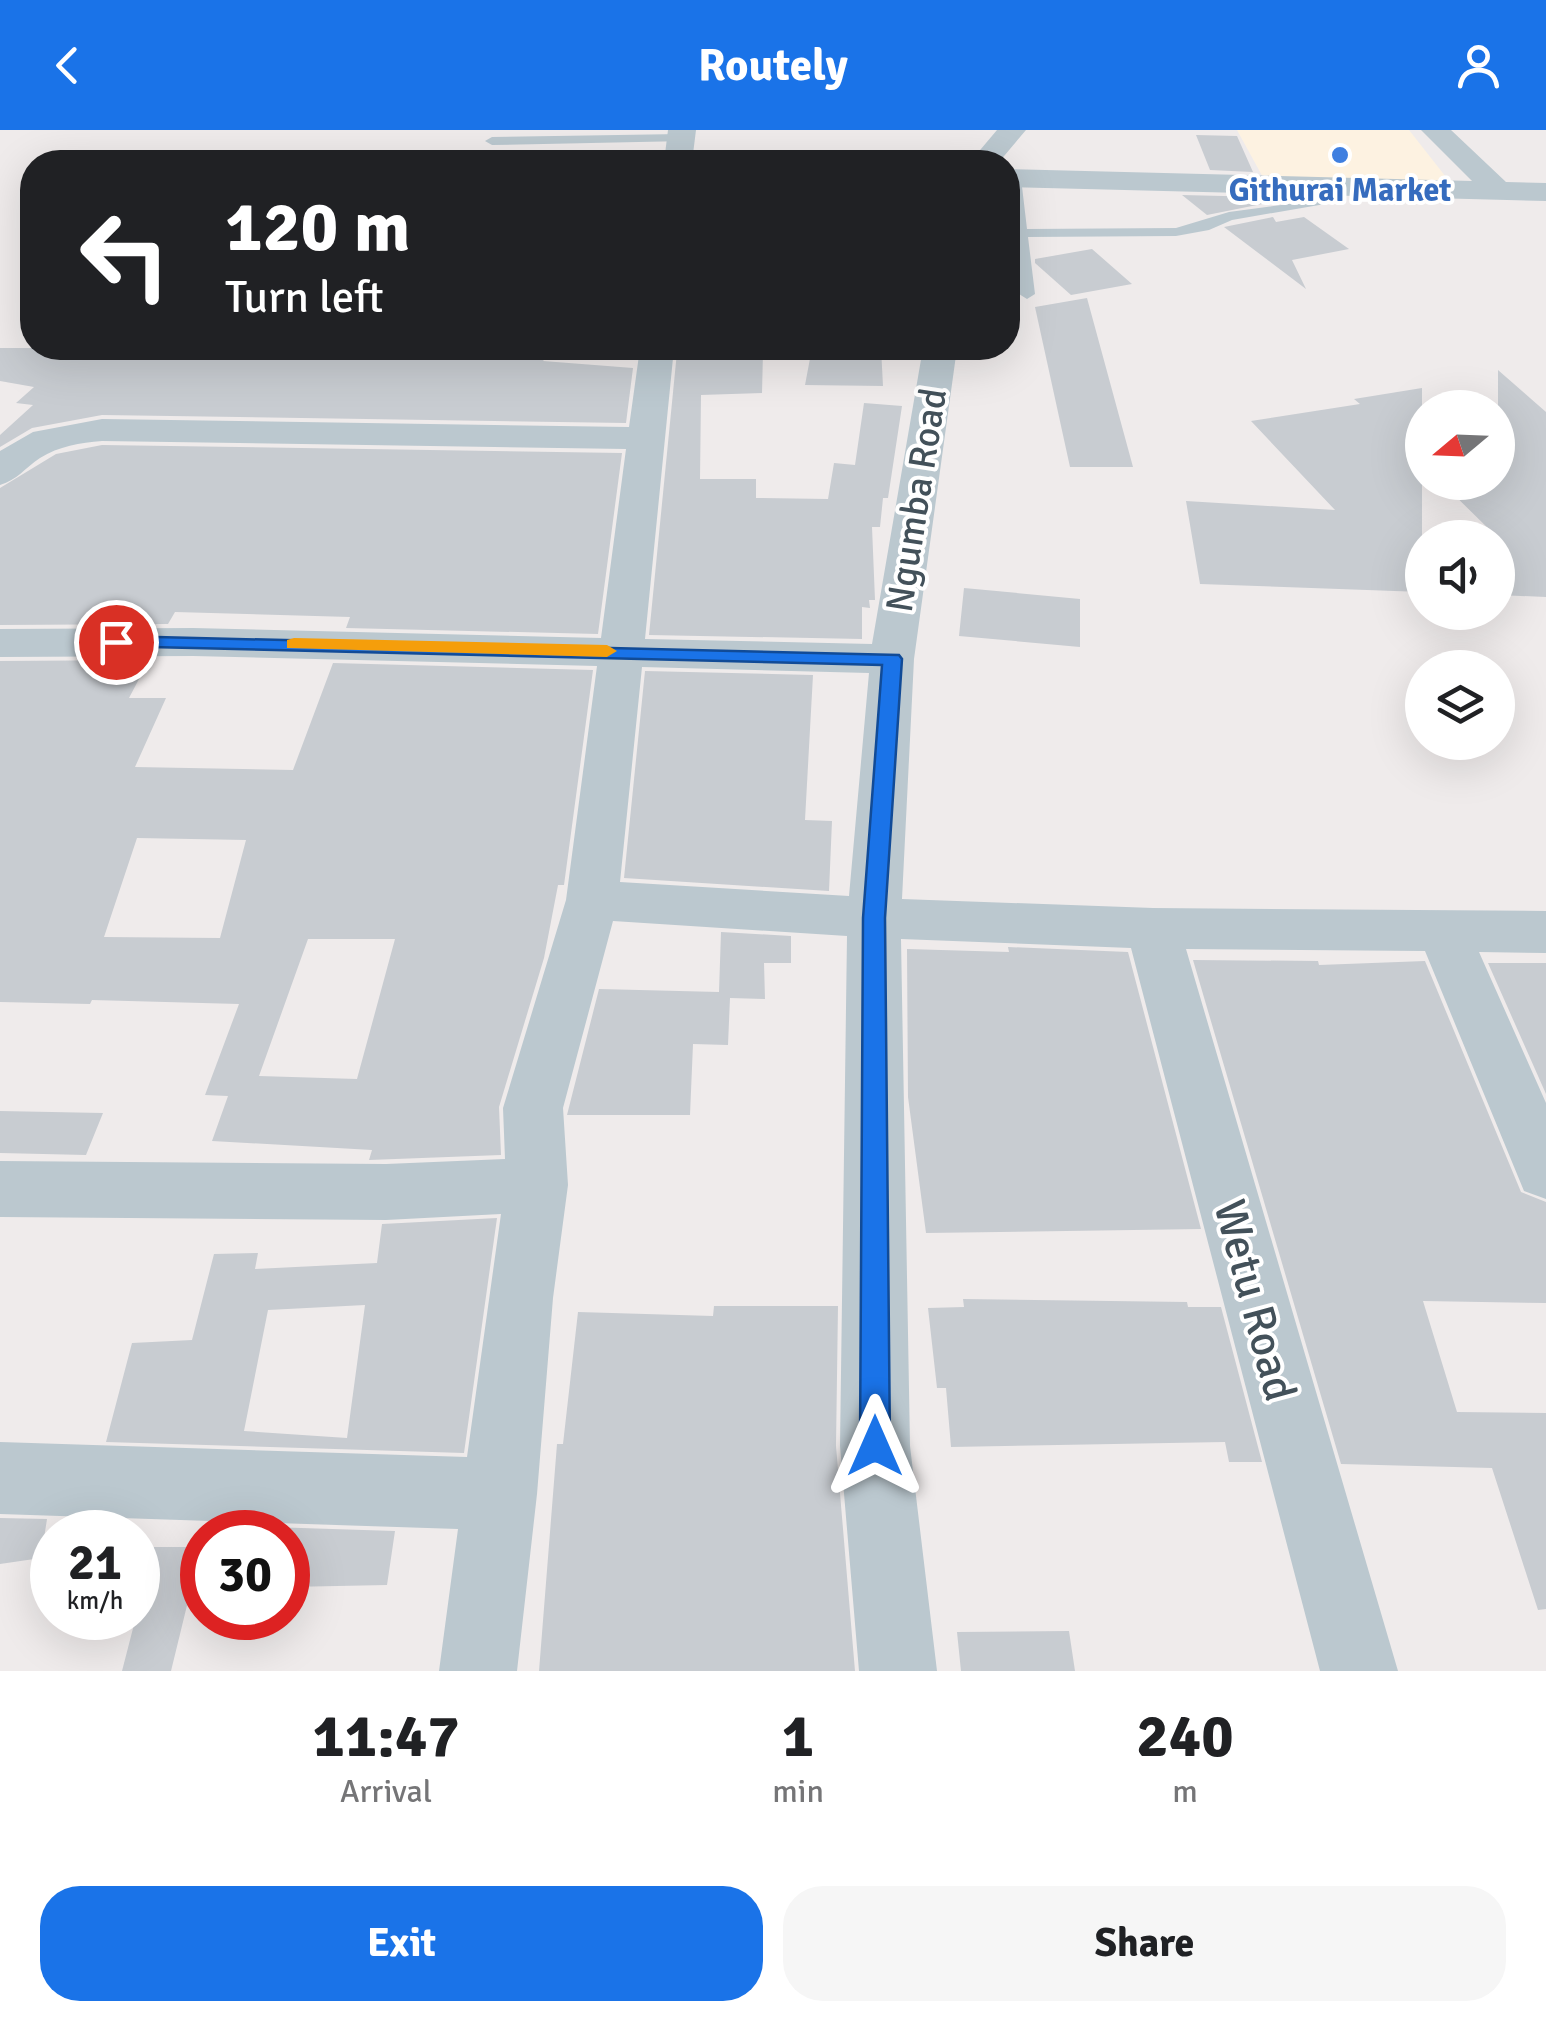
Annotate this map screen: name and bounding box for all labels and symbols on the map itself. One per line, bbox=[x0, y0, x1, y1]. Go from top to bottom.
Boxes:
marker: Githurai Market bbox=[1329, 144, 1351, 166]
place label: Githurai Market bbox=[1229, 171, 1451, 210]
street label: Ngumba Road bbox=[876, 385, 957, 615]
north arrow bbox=[1405, 390, 1515, 500]
pin bbox=[74, 600, 159, 685]
street label: Wetu Road bbox=[1201, 1194, 1308, 1407]
position arrow bbox=[823, 1394, 927, 1498]
speed limit sign: 30 bbox=[180, 1510, 310, 1640]

